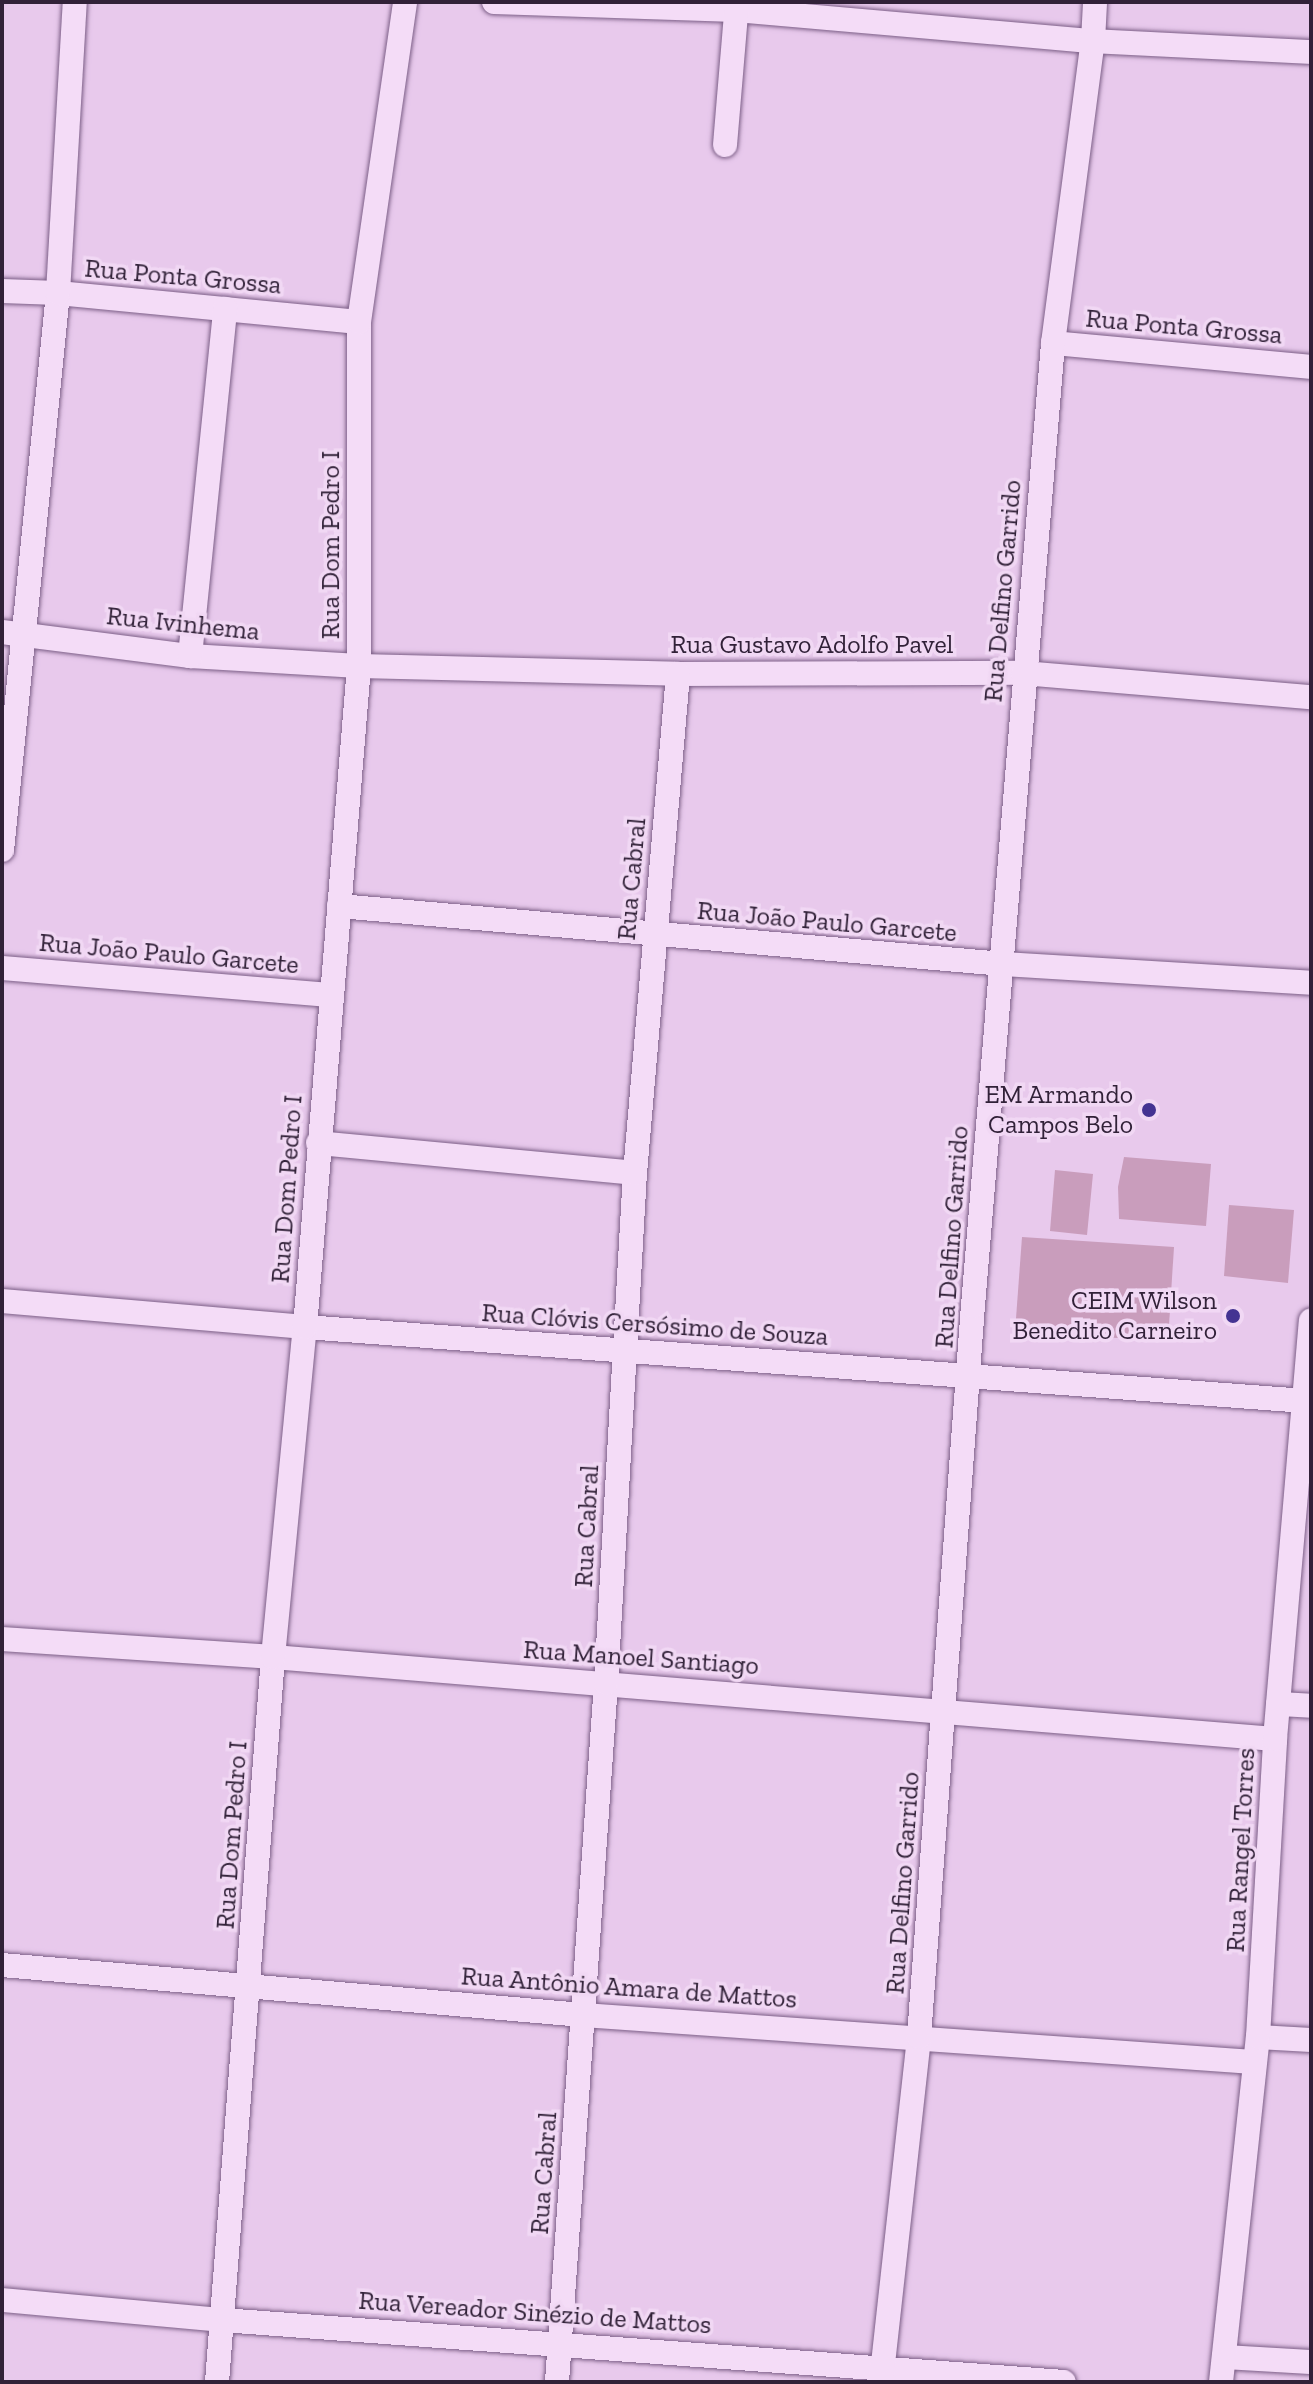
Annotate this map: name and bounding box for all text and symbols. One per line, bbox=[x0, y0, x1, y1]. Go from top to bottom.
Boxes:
street label: Rua Ponta Grossa bbox=[83, 253, 283, 301]
street label: Rua Ponta Grossa bbox=[1084, 303, 1284, 351]
street label: Rua Dom Pedro I bbox=[315, 451, 347, 639]
street label: Rua Delfino Garrido bbox=[978, 479, 1028, 703]
street label: Rua Ivinhema bbox=[105, 600, 261, 648]
street label: Rua Gustavo Adolfo Pavel bbox=[670, 629, 954, 661]
street label: Rua Cabral bbox=[611, 817, 653, 941]
street label: Rua João Paulo Garcete bbox=[696, 895, 958, 949]
street label: Rua João Paulo Garcete bbox=[38, 927, 300, 981]
place label: EM Armando Campos Belo bbox=[984, 1079, 1133, 1140]
street label: Rua Dom Pedro I bbox=[265, 1094, 309, 1284]
marker: EM Armando Campos Belo bbox=[1140, 1101, 1158, 1119]
street label: Rua Delfino Garrido bbox=[929, 1125, 975, 1349]
place label: CEIM Wilson Benedito Carneiro bbox=[1013, 1285, 1217, 1346]
street label: Rua Clóvis Cersósimo de Souza bbox=[481, 1297, 829, 1353]
marker: CEIM Wilson Benedito Carneiro bbox=[1224, 1307, 1242, 1325]
street label: Rua Cabral bbox=[568, 1464, 606, 1588]
street label: Rua Manoel Santiago bbox=[522, 1634, 760, 1682]
street label: Rua Dom Pedro I bbox=[210, 1740, 254, 1930]
street label: Rua Rangel Torres bbox=[1220, 1747, 1262, 1953]
street label: Rua Delfino Garrido bbox=[880, 1771, 926, 1995]
street label: Rua Antônio Amara de Mattos bbox=[459, 1961, 799, 2015]
street label: Rua Cabral bbox=[524, 2111, 564, 2235]
street label: Rua Vereador Sinézio de Mattos bbox=[357, 2285, 713, 2341]

